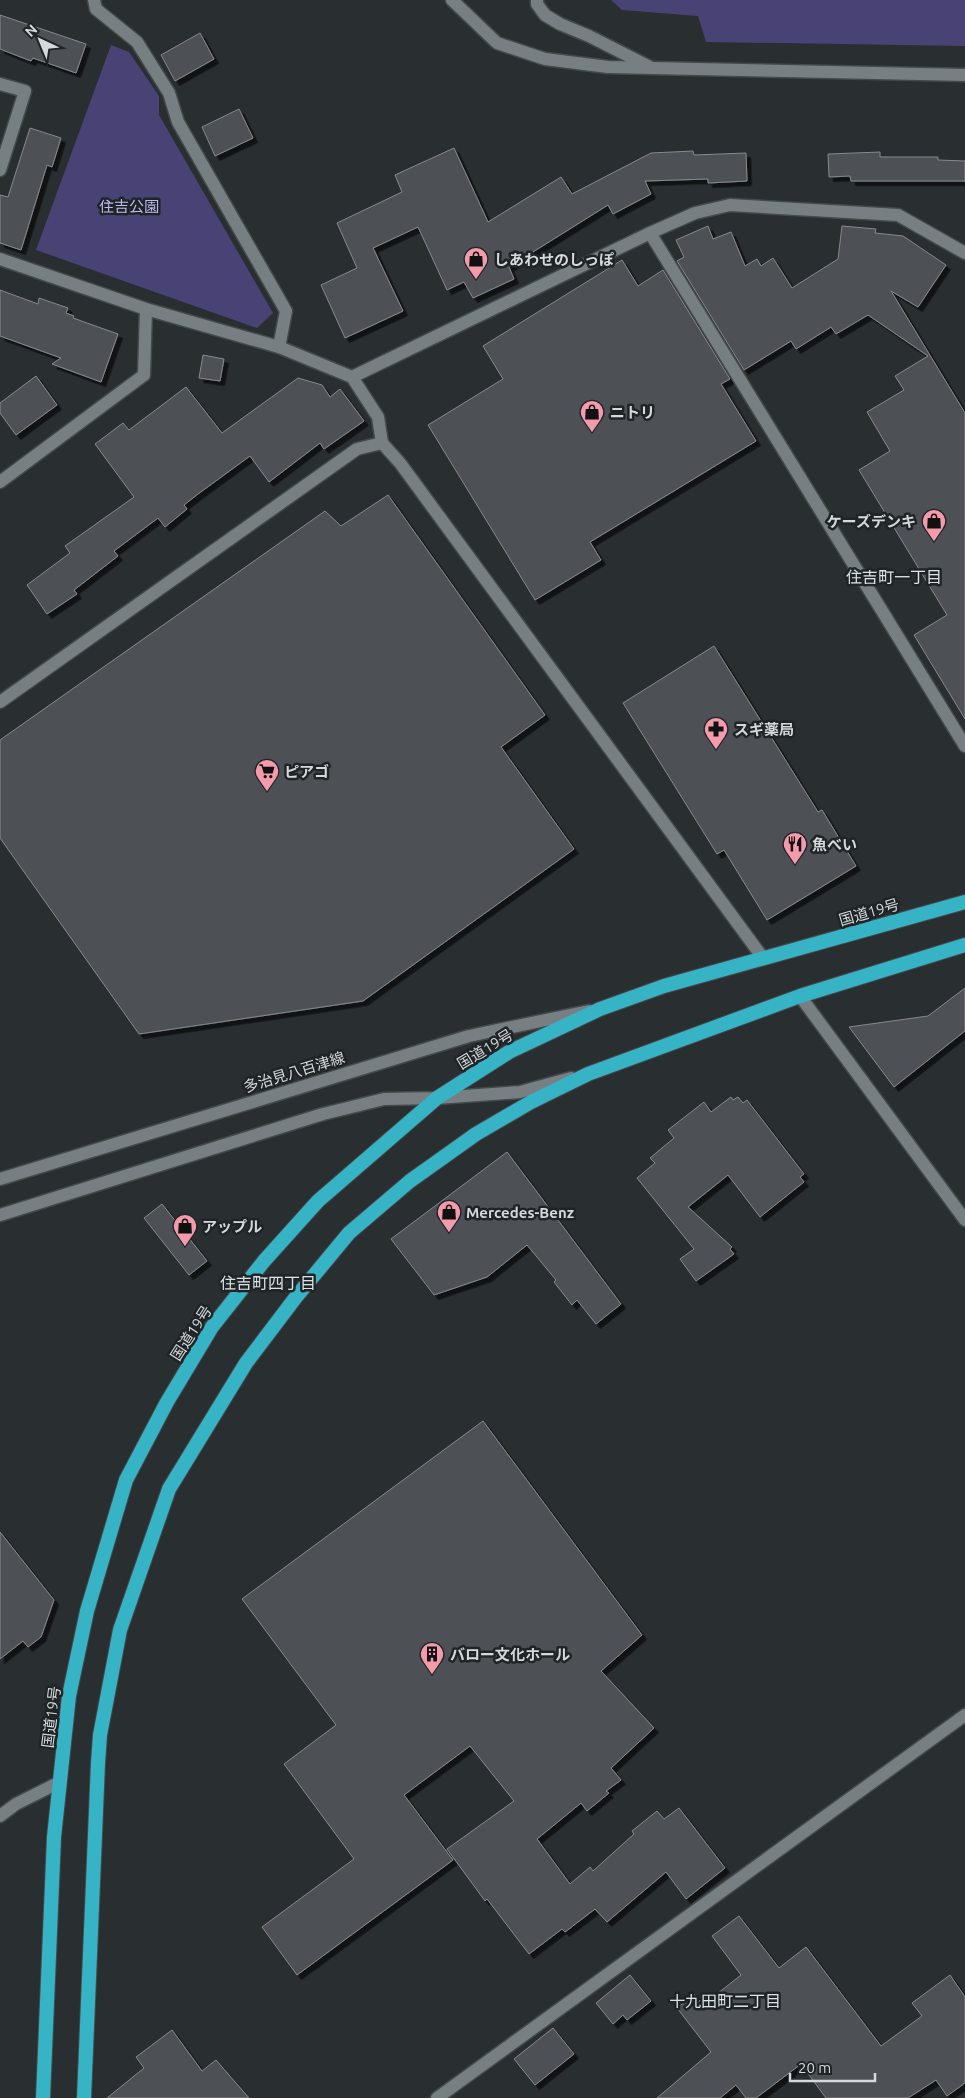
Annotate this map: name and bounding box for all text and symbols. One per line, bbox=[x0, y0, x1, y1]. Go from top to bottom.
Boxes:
north arrow bbox=[15, 15, 65, 65]
text: N bbox=[22, 21, 40, 40]
park label: 住吉公園 bbox=[99, 198, 159, 215]
shop icon: しあわせのしっぽ bbox=[463, 246, 489, 280]
place label: しあわせのしっぽ bbox=[494, 251, 614, 268]
shop icon: ニトリ bbox=[579, 399, 605, 433]
place label: ニトリ bbox=[610, 404, 655, 421]
shop icon: ケーズデンキ bbox=[921, 508, 947, 542]
place label: ケーズデンキ bbox=[827, 513, 916, 530]
district label: 住吉町一丁目 bbox=[846, 568, 942, 586]
pharmacy icon: スギ薬局 bbox=[703, 716, 729, 750]
place label: スギ薬局 bbox=[734, 721, 794, 738]
supermarket icon: ピアゴ bbox=[254, 758, 280, 792]
place label: ピアゴ bbox=[284, 763, 329, 780]
restaurant icon: 魚べい bbox=[782, 831, 808, 865]
place label: 魚べい bbox=[812, 836, 857, 853]
street label: 国道19号 bbox=[837, 895, 901, 929]
street label: 国道19号 bbox=[454, 1026, 516, 1072]
street label: 多治見八百津線 bbox=[241, 1049, 347, 1095]
shop icon: Mercedes-Benz bbox=[436, 1199, 462, 1233]
place label: Mercedes-Benz bbox=[466, 1204, 574, 1221]
shop icon: アップル bbox=[172, 1213, 198, 1247]
place label: アップル bbox=[202, 1218, 262, 1235]
district label: 住吉町四丁目 bbox=[220, 1274, 316, 1292]
street label: 国道19号 bbox=[167, 1302, 215, 1364]
building icon: バロー文化ホール bbox=[419, 1641, 445, 1675]
place label: バロー文化ホール bbox=[450, 1646, 570, 1663]
street label: 国道19号 bbox=[39, 1685, 63, 1749]
district label: 十九田町二丁目 bbox=[669, 1992, 781, 2010]
scale bar bbox=[790, 2050, 875, 2082]
text: 20 m bbox=[798, 2059, 831, 2076]

